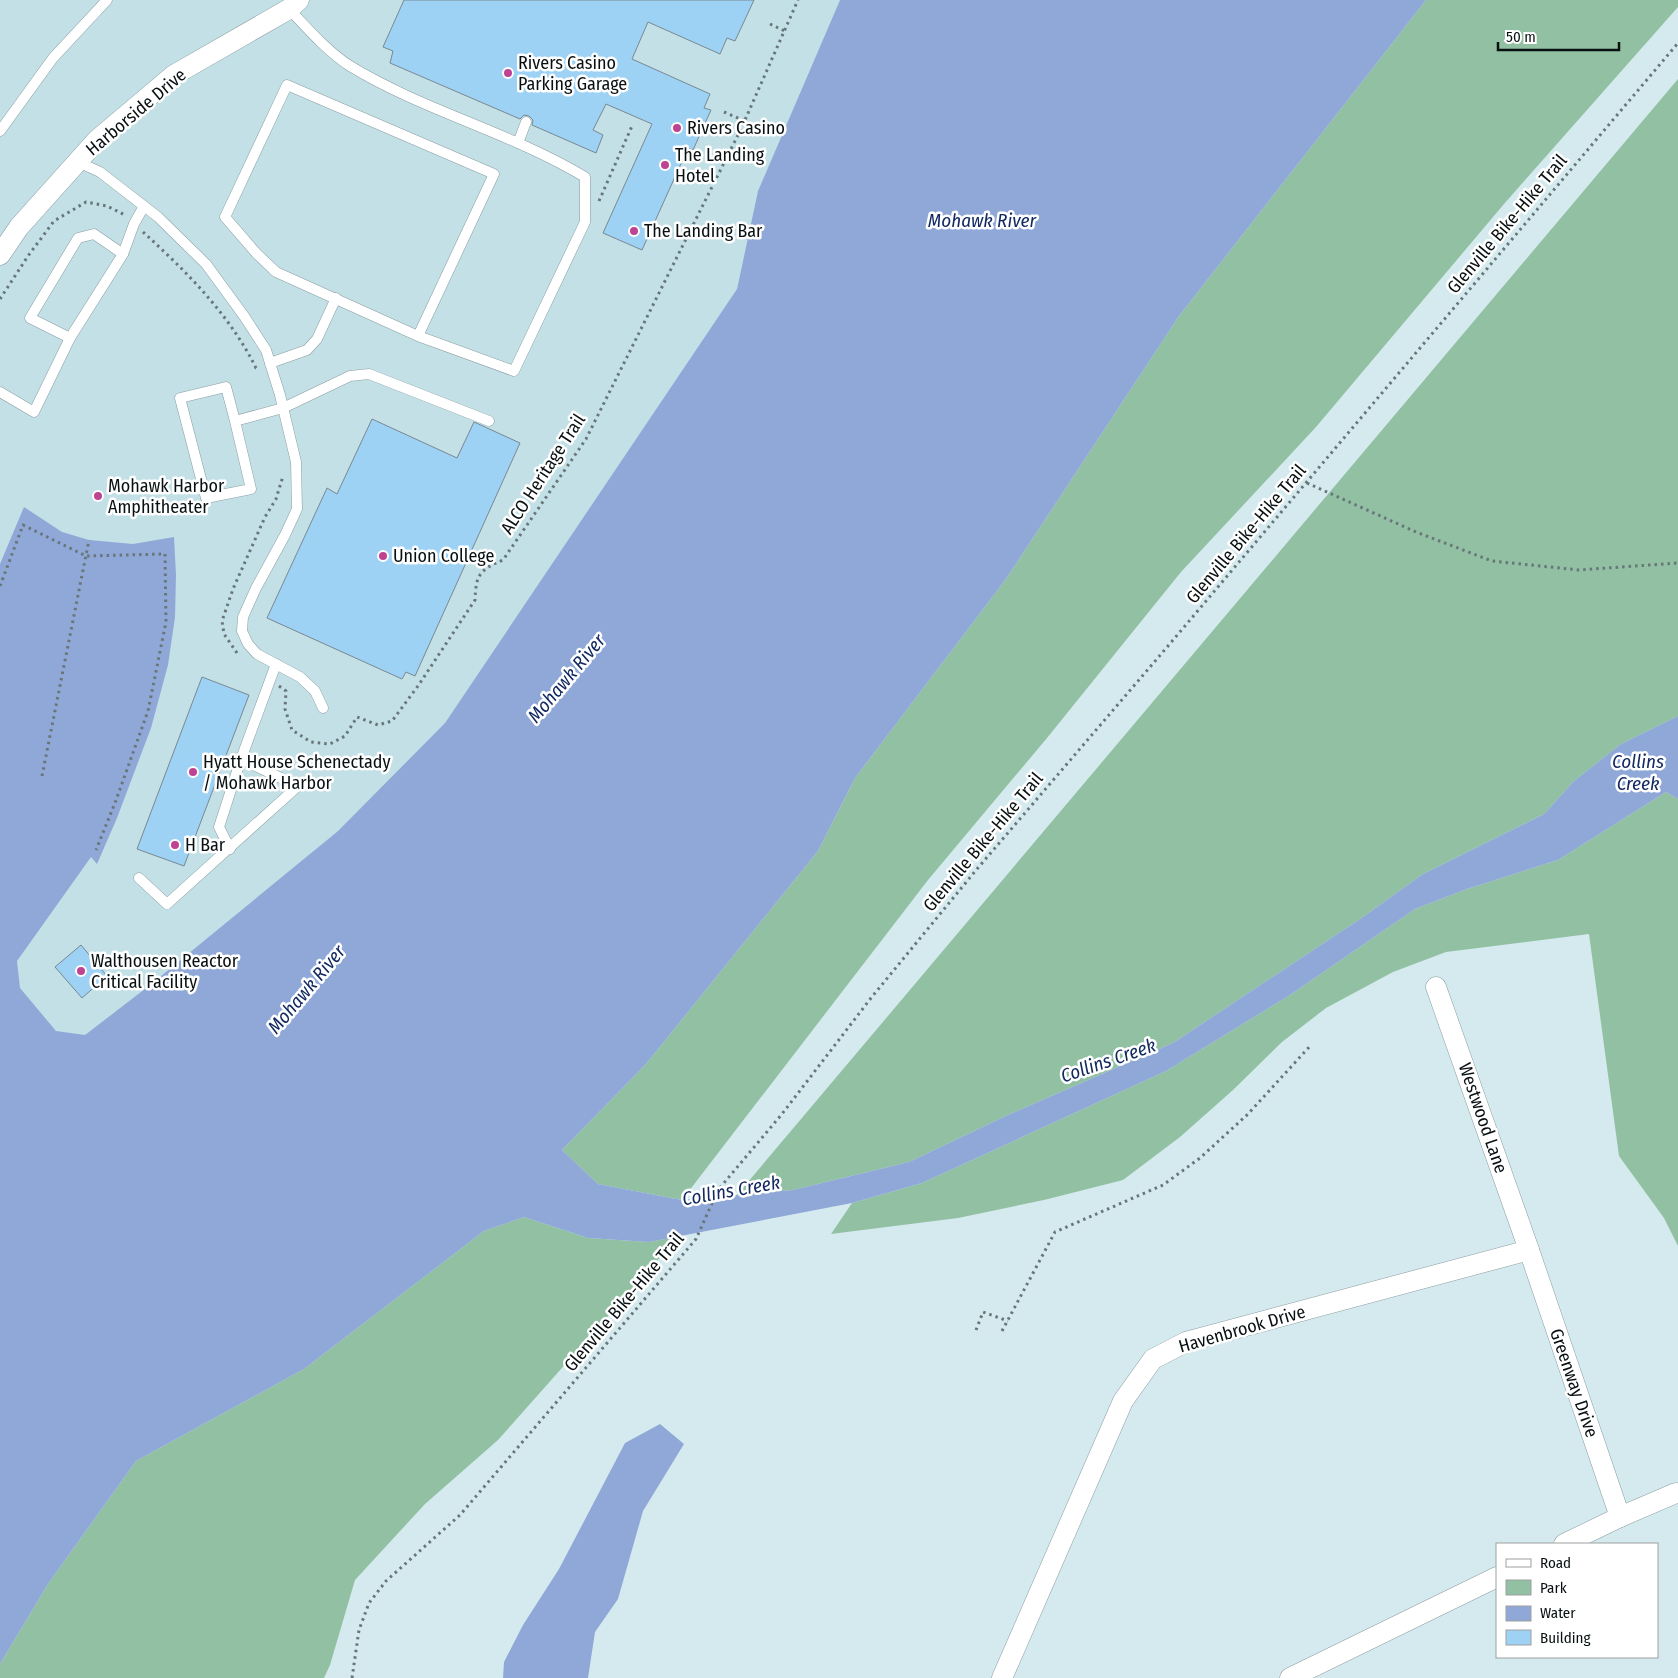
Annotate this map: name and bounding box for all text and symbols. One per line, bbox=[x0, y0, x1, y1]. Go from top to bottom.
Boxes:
scale bar bbox=[1498, 20, 1619, 52]
text: 50 m bbox=[1506, 28, 1536, 46]
place label: Rivers Casino Parking Garage bbox=[518, 52, 627, 95]
street label: Harborside Drive bbox=[81, 64, 191, 160]
marker: Rivers Casino Parking Garage bbox=[502, 67, 514, 79]
place label: Rivers Casino bbox=[687, 117, 785, 139]
marker: Rivers Casino bbox=[671, 122, 683, 134]
place label: The Landing Hotel bbox=[675, 144, 765, 187]
street label: Glenville Bike-Hike Trail bbox=[1442, 150, 1572, 298]
marker: The Landing Hotel bbox=[659, 159, 671, 171]
water label: Mohawk River bbox=[928, 209, 1038, 232]
place label: The Landing Bar bbox=[644, 220, 763, 242]
marker: The Landing Bar bbox=[628, 225, 640, 237]
street label: ALCO Heritage Trail bbox=[496, 410, 590, 538]
street label: Glenville Bike-Hike Trail bbox=[1181, 460, 1311, 608]
place label: Mohawk Harbor Amphitheater bbox=[108, 475, 225, 518]
marker: Mohawk Harbor Amphitheater bbox=[92, 490, 104, 502]
place label: Union College bbox=[393, 545, 495, 567]
marker: Union College bbox=[377, 550, 389, 562]
water label: Mohawk River bbox=[523, 628, 611, 727]
water label: Collins Creek bbox=[1612, 750, 1664, 795]
place label: Hyatt House Schenectady / Mohawk Harbor bbox=[203, 751, 390, 794]
marker: Hyatt House Schenectady / Mohawk Harbor bbox=[187, 766, 199, 778]
street label: Glenville Bike-Hike Trail bbox=[918, 768, 1048, 916]
place label: H Bar bbox=[185, 834, 226, 856]
marker: H Bar bbox=[169, 839, 181, 851]
water label: Mohawk River bbox=[263, 939, 351, 1038]
place label: Walthousen Reactor Critical Facility bbox=[91, 950, 239, 993]
marker: Walthousen Reactor Critical Facility bbox=[75, 965, 87, 977]
water label: Collins Creek bbox=[1058, 1033, 1159, 1087]
street label: Westwood Lane bbox=[1454, 1060, 1512, 1176]
water label: Collins Creek bbox=[680, 1171, 782, 1210]
street label: Glenville Bike-Hike Trail bbox=[559, 1228, 689, 1376]
street label: Havenbrook Drive bbox=[1176, 1300, 1308, 1358]
street label: Greenway Drive bbox=[1545, 1326, 1603, 1440]
legend bbox=[1496, 1543, 1658, 1658]
text: Road bbox=[1540, 1554, 1571, 1572]
text: Park bbox=[1540, 1579, 1567, 1597]
text: Water bbox=[1540, 1604, 1576, 1622]
text: Building bbox=[1540, 1629, 1591, 1647]

